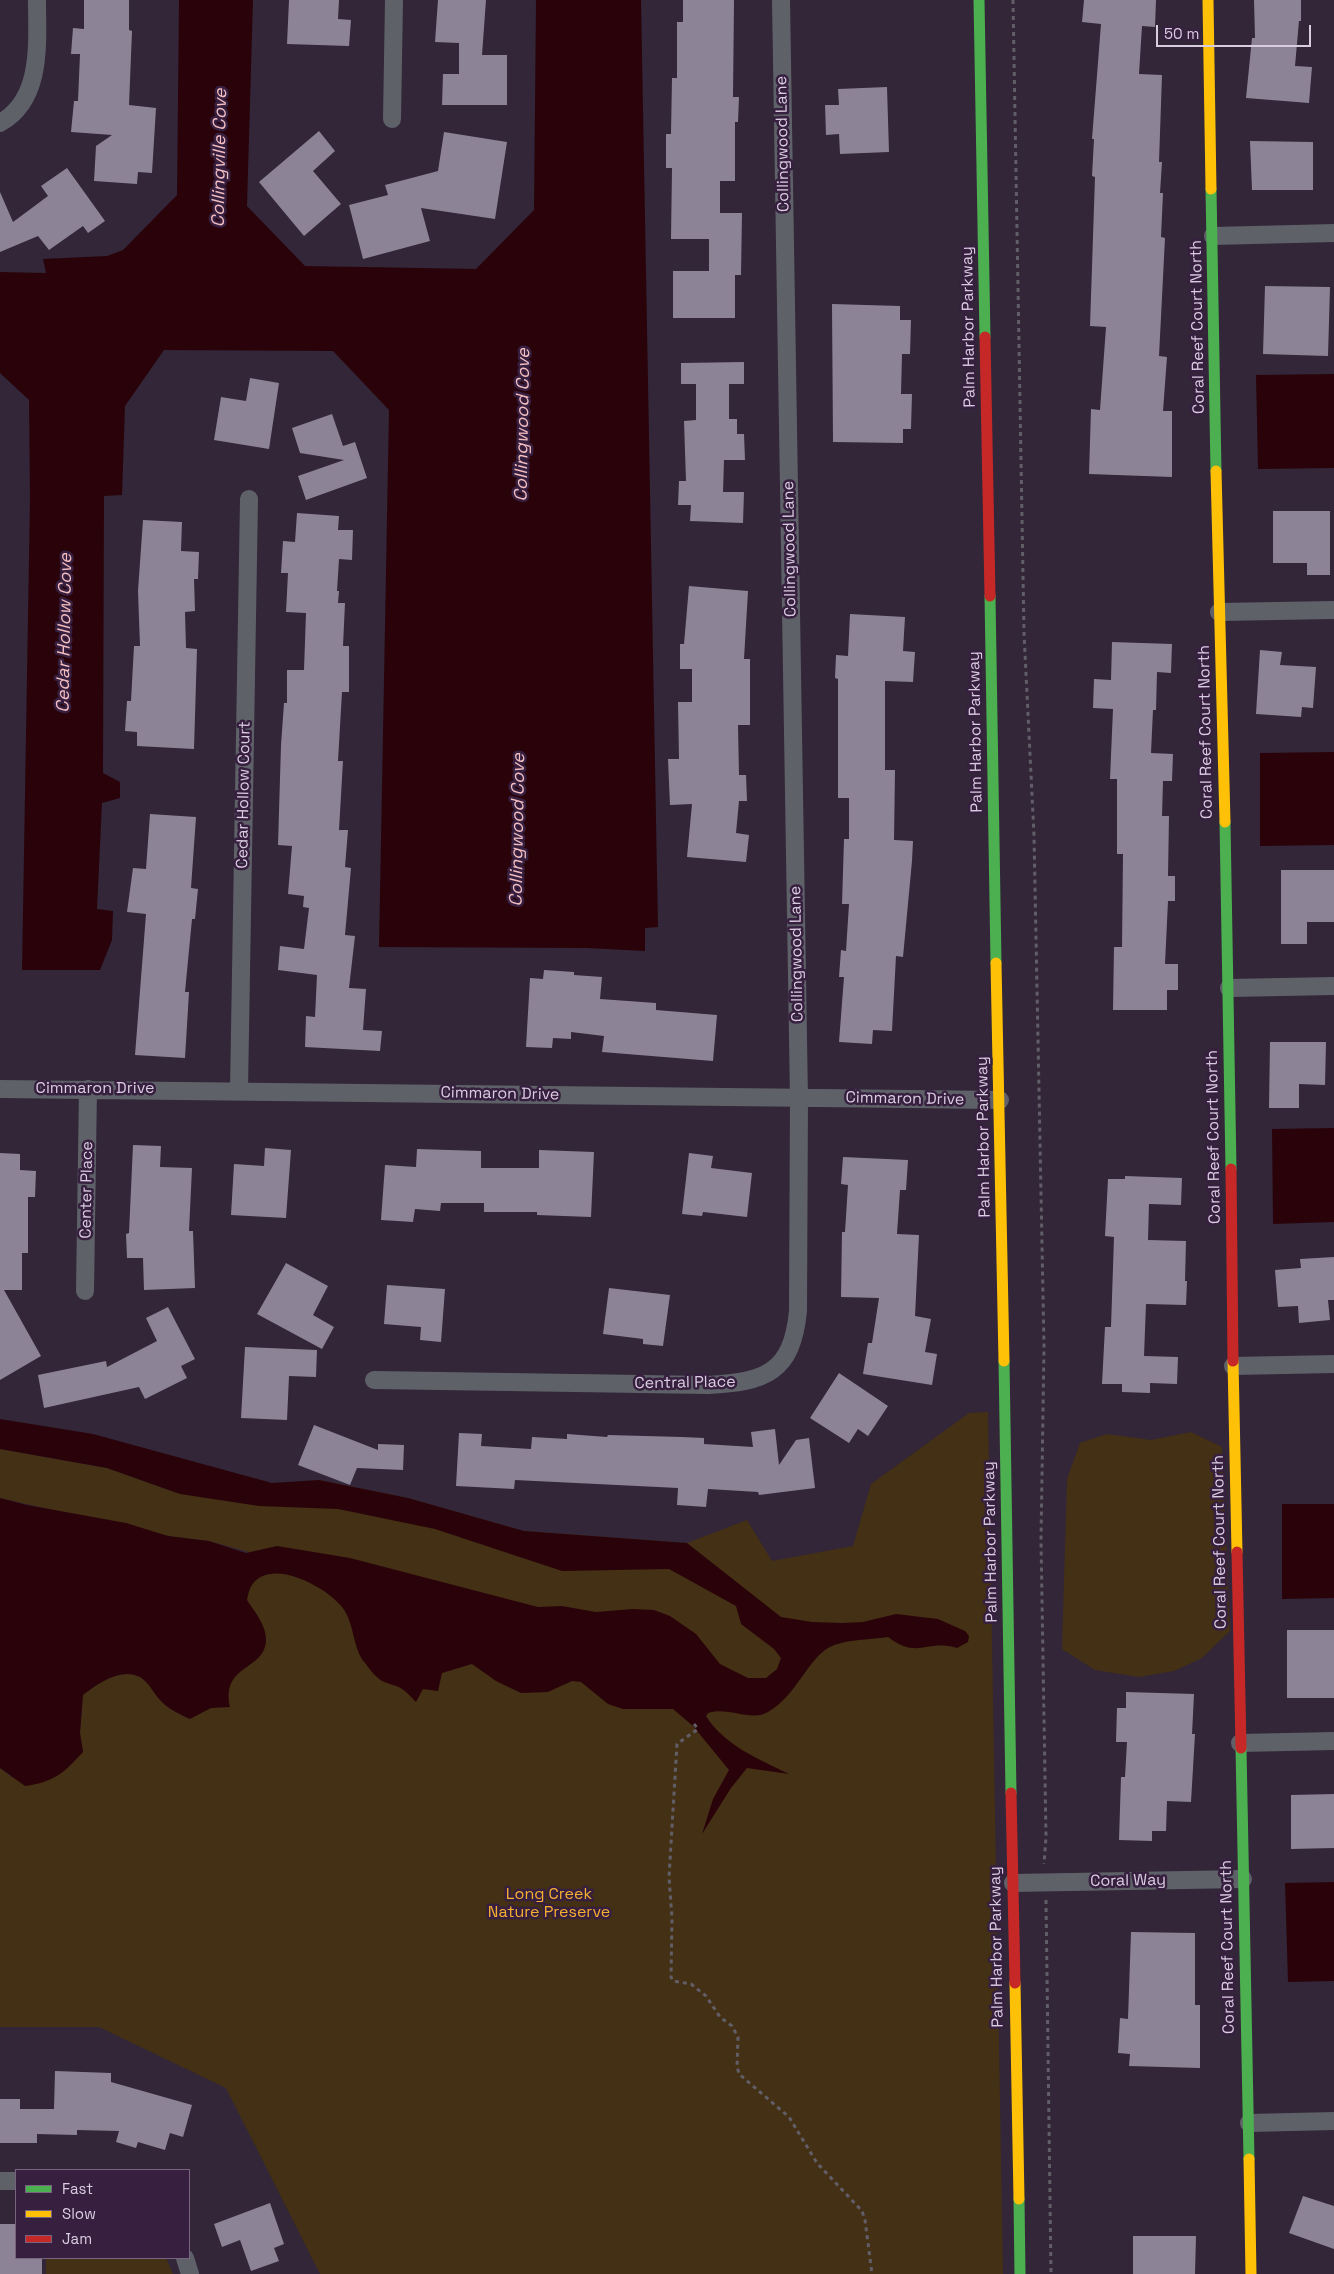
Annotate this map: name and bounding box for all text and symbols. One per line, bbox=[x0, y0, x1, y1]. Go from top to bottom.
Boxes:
scale bar bbox=[1159, 15, 1314, 47]
text: 50 m bbox=[1164, 24, 1199, 43]
street label: Collingwood Lane bbox=[772, 76, 794, 212]
water label: Collingville Cove bbox=[208, 88, 232, 228]
street label: Coral Reef Court North bbox=[1187, 240, 1209, 414]
street label: Palm Harbor Parkway bbox=[958, 246, 980, 408]
water label: Collingwood Cove bbox=[511, 348, 535, 502]
street label: Collingwood Lane bbox=[779, 481, 801, 617]
water label: Cedar Hollow Cove bbox=[53, 553, 77, 713]
street label: Coral Reef Court North bbox=[1195, 645, 1217, 819]
street label: Palm Harbor Parkway bbox=[965, 651, 987, 813]
street label: Cedar Hollow Court bbox=[233, 721, 255, 869]
water label: Collingwood Cove bbox=[506, 753, 530, 907]
street label: Collingwood Lane bbox=[786, 886, 808, 1022]
street label: Coral Reef Court North bbox=[1203, 1050, 1225, 1224]
street label: Palm Harbor Parkway bbox=[973, 1056, 995, 1218]
street label: Cimmaron Drive bbox=[36, 1079, 154, 1099]
street label: Cimmaron Drive bbox=[440, 1083, 560, 1105]
street label: Cimmaron Drive bbox=[845, 1088, 965, 1110]
street label: Center Place bbox=[77, 1141, 97, 1239]
street label: Central Place bbox=[634, 1373, 736, 1393]
street label: Coral Reef Court North bbox=[1209, 1455, 1231, 1629]
street label: Palm Harbor Parkway bbox=[980, 1461, 1002, 1623]
street label: Coral Reef Court North bbox=[1217, 1860, 1239, 2034]
street label: Palm Harbor Parkway bbox=[986, 1866, 1008, 2028]
street label: Coral Way bbox=[1090, 1871, 1166, 1891]
park label: Long Creek Nature Preserve bbox=[488, 1885, 610, 1923]
legend bbox=[15, 2169, 190, 2259]
text: Fast bbox=[62, 2179, 93, 2198]
text: Slow bbox=[62, 2204, 96, 2223]
text: Jam bbox=[62, 2229, 92, 2248]

